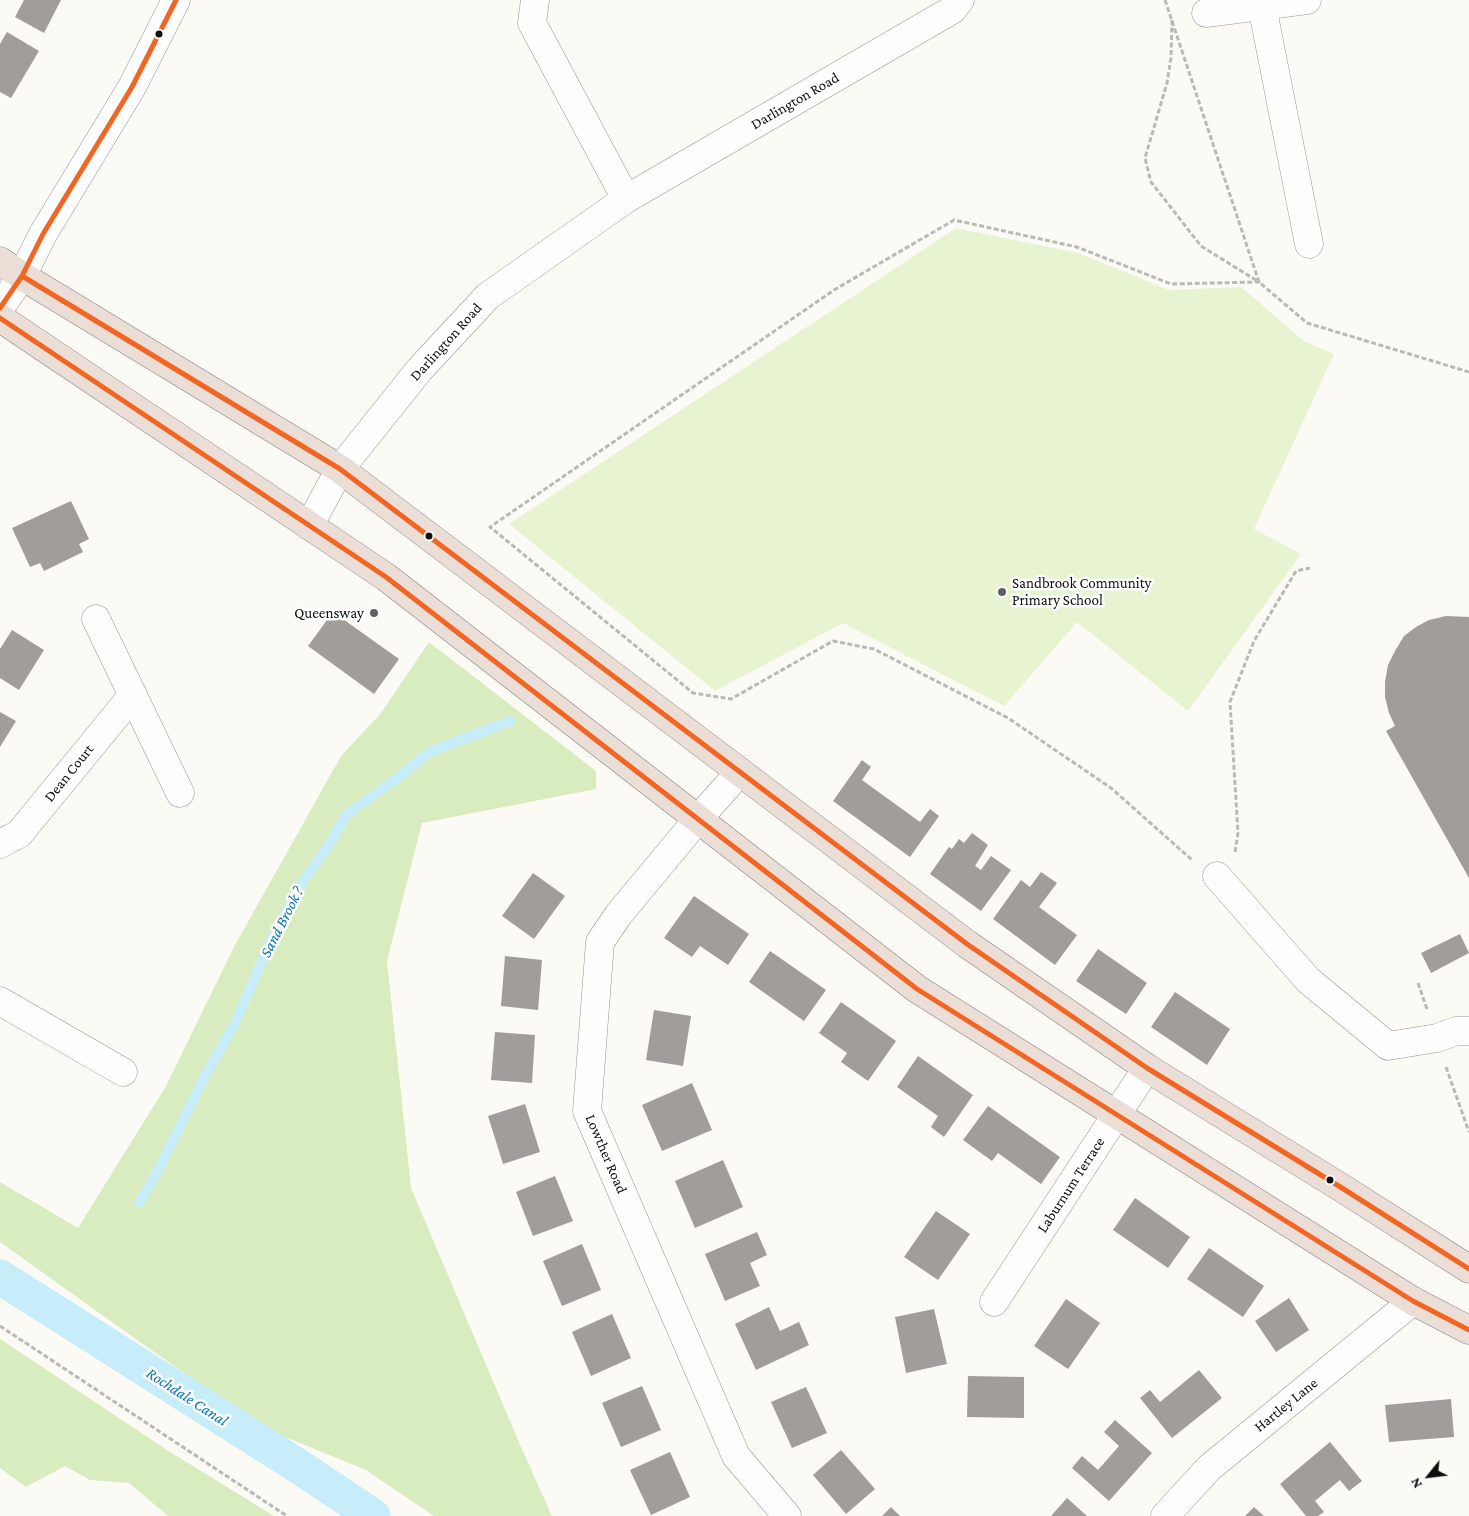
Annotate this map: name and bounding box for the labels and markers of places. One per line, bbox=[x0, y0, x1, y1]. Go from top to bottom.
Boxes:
unlabelled marker bbox=[154, 29, 164, 39]
unlabelled marker bbox=[424, 531, 434, 541]
place label: Sandbrook Community Primary School bbox=[1012, 574, 1152, 609]
marker: Sandbrook Community Primary School bbox=[996, 586, 1008, 598]
place label: Queensway bbox=[294, 604, 364, 622]
marker: Queensway bbox=[368, 607, 380, 619]
unlabelled marker bbox=[1325, 1175, 1335, 1185]

